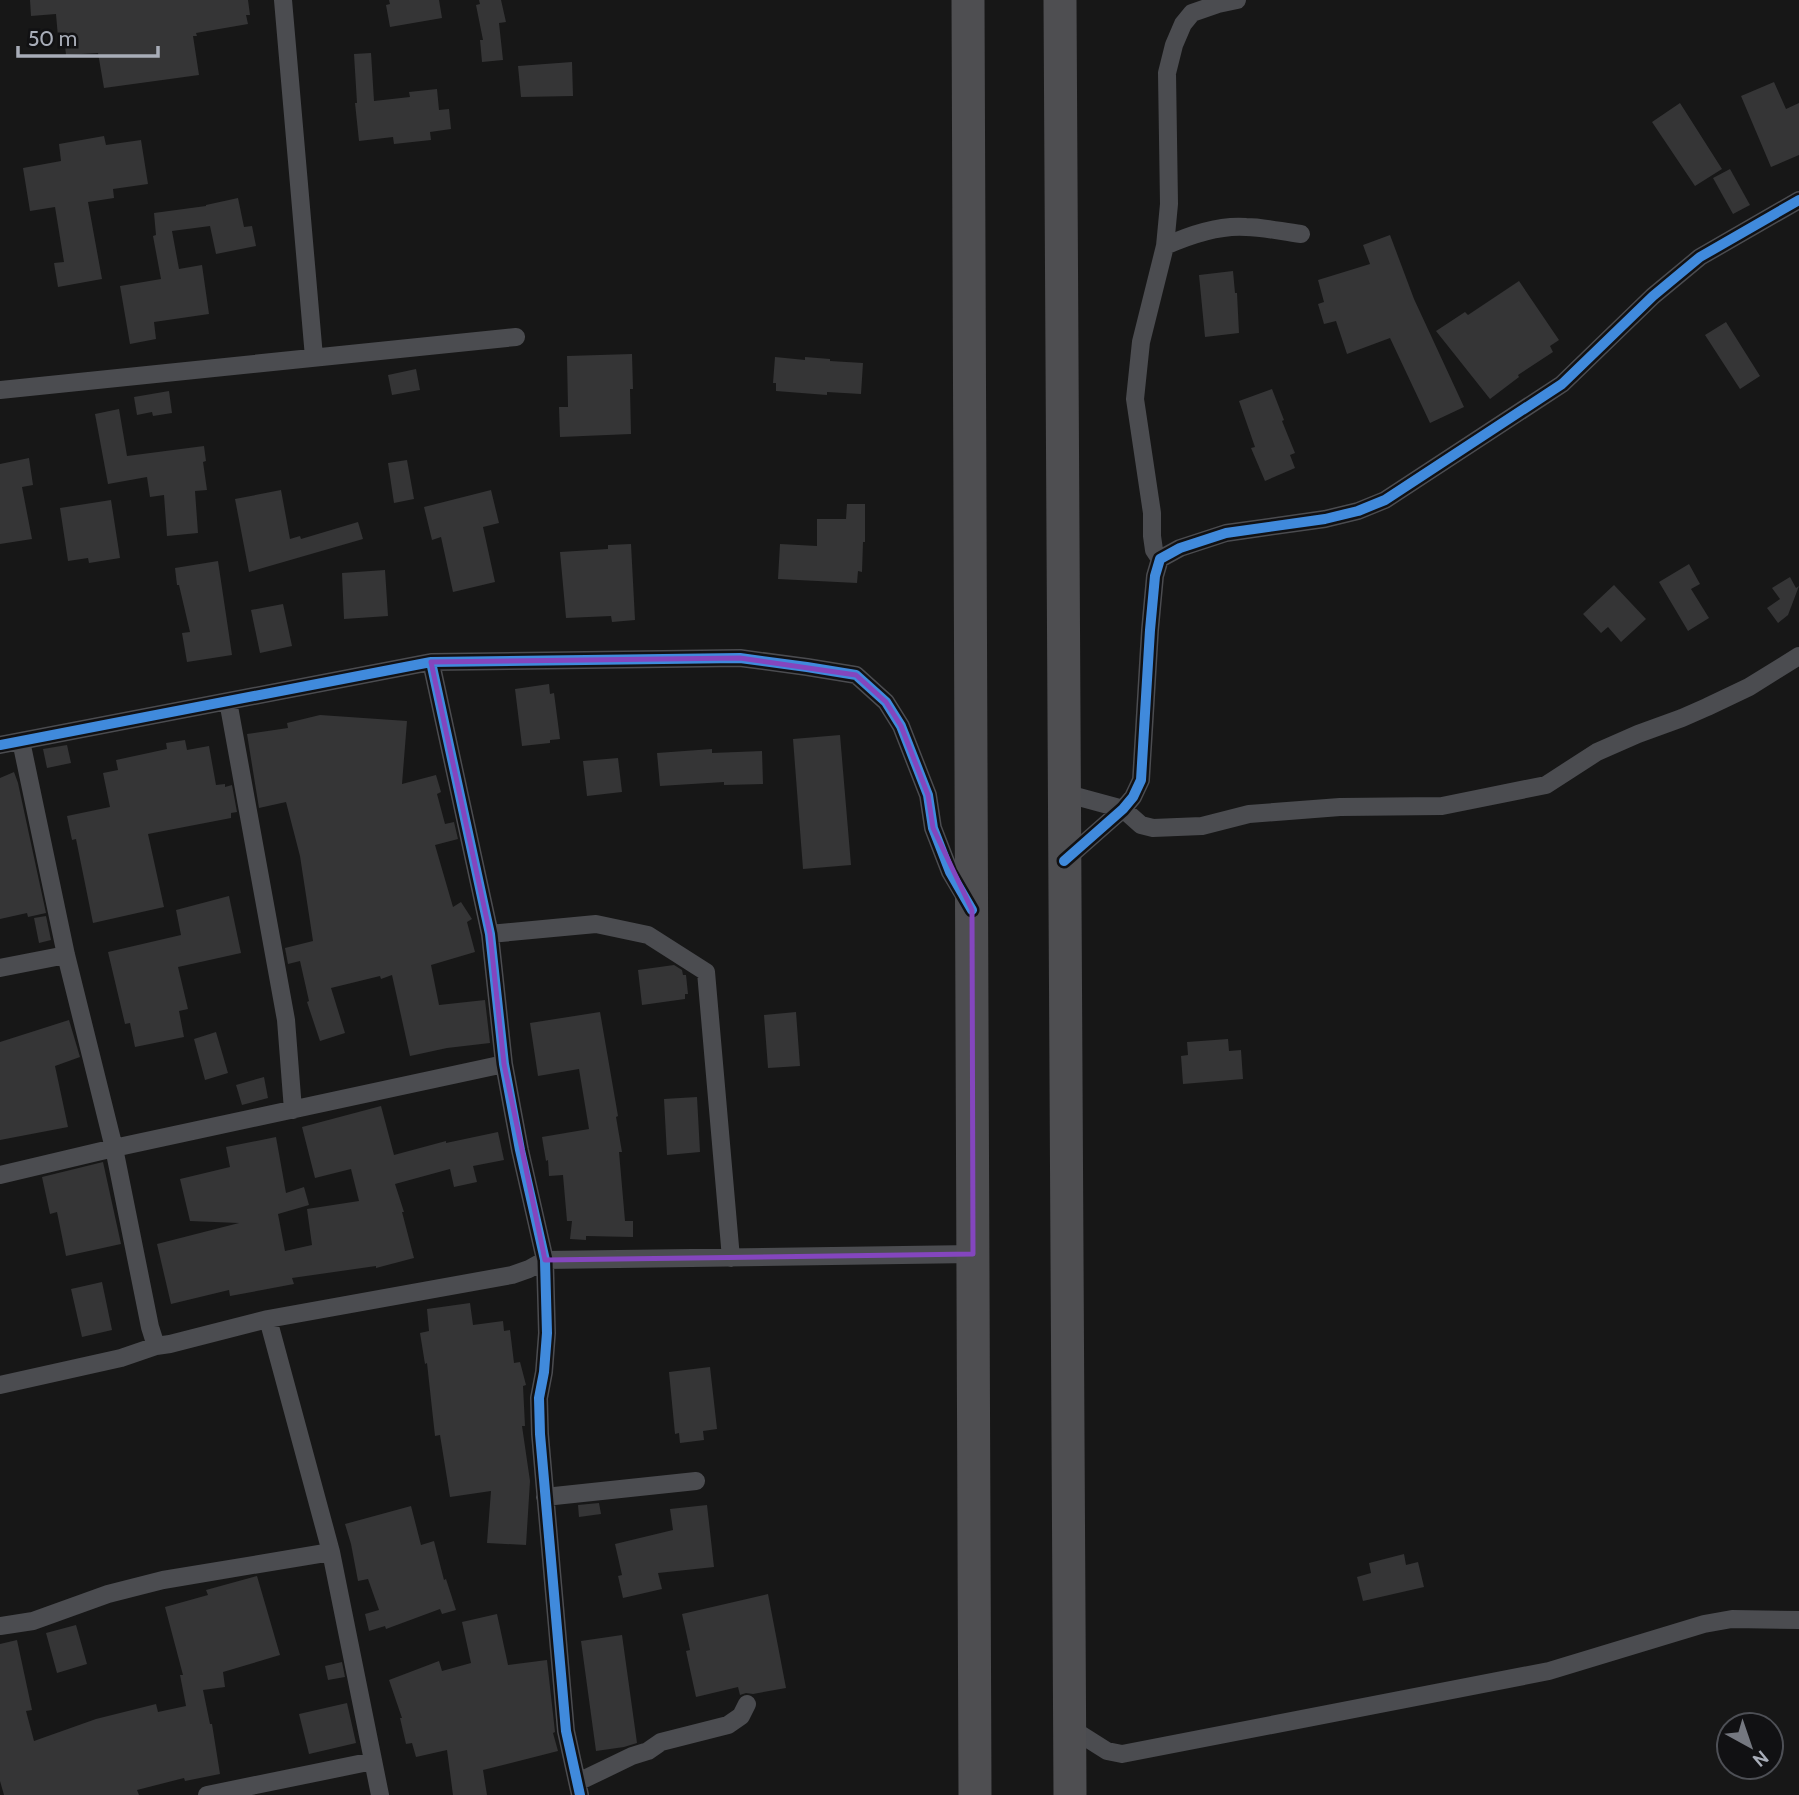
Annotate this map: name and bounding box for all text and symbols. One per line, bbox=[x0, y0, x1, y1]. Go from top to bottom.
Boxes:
scale bar bbox=[18, 14, 158, 58]
text: 50 m bbox=[28, 26, 77, 51]
north arrow bbox=[1715, 1711, 1785, 1781]
text: N bbox=[1748, 1746, 1773, 1772]

